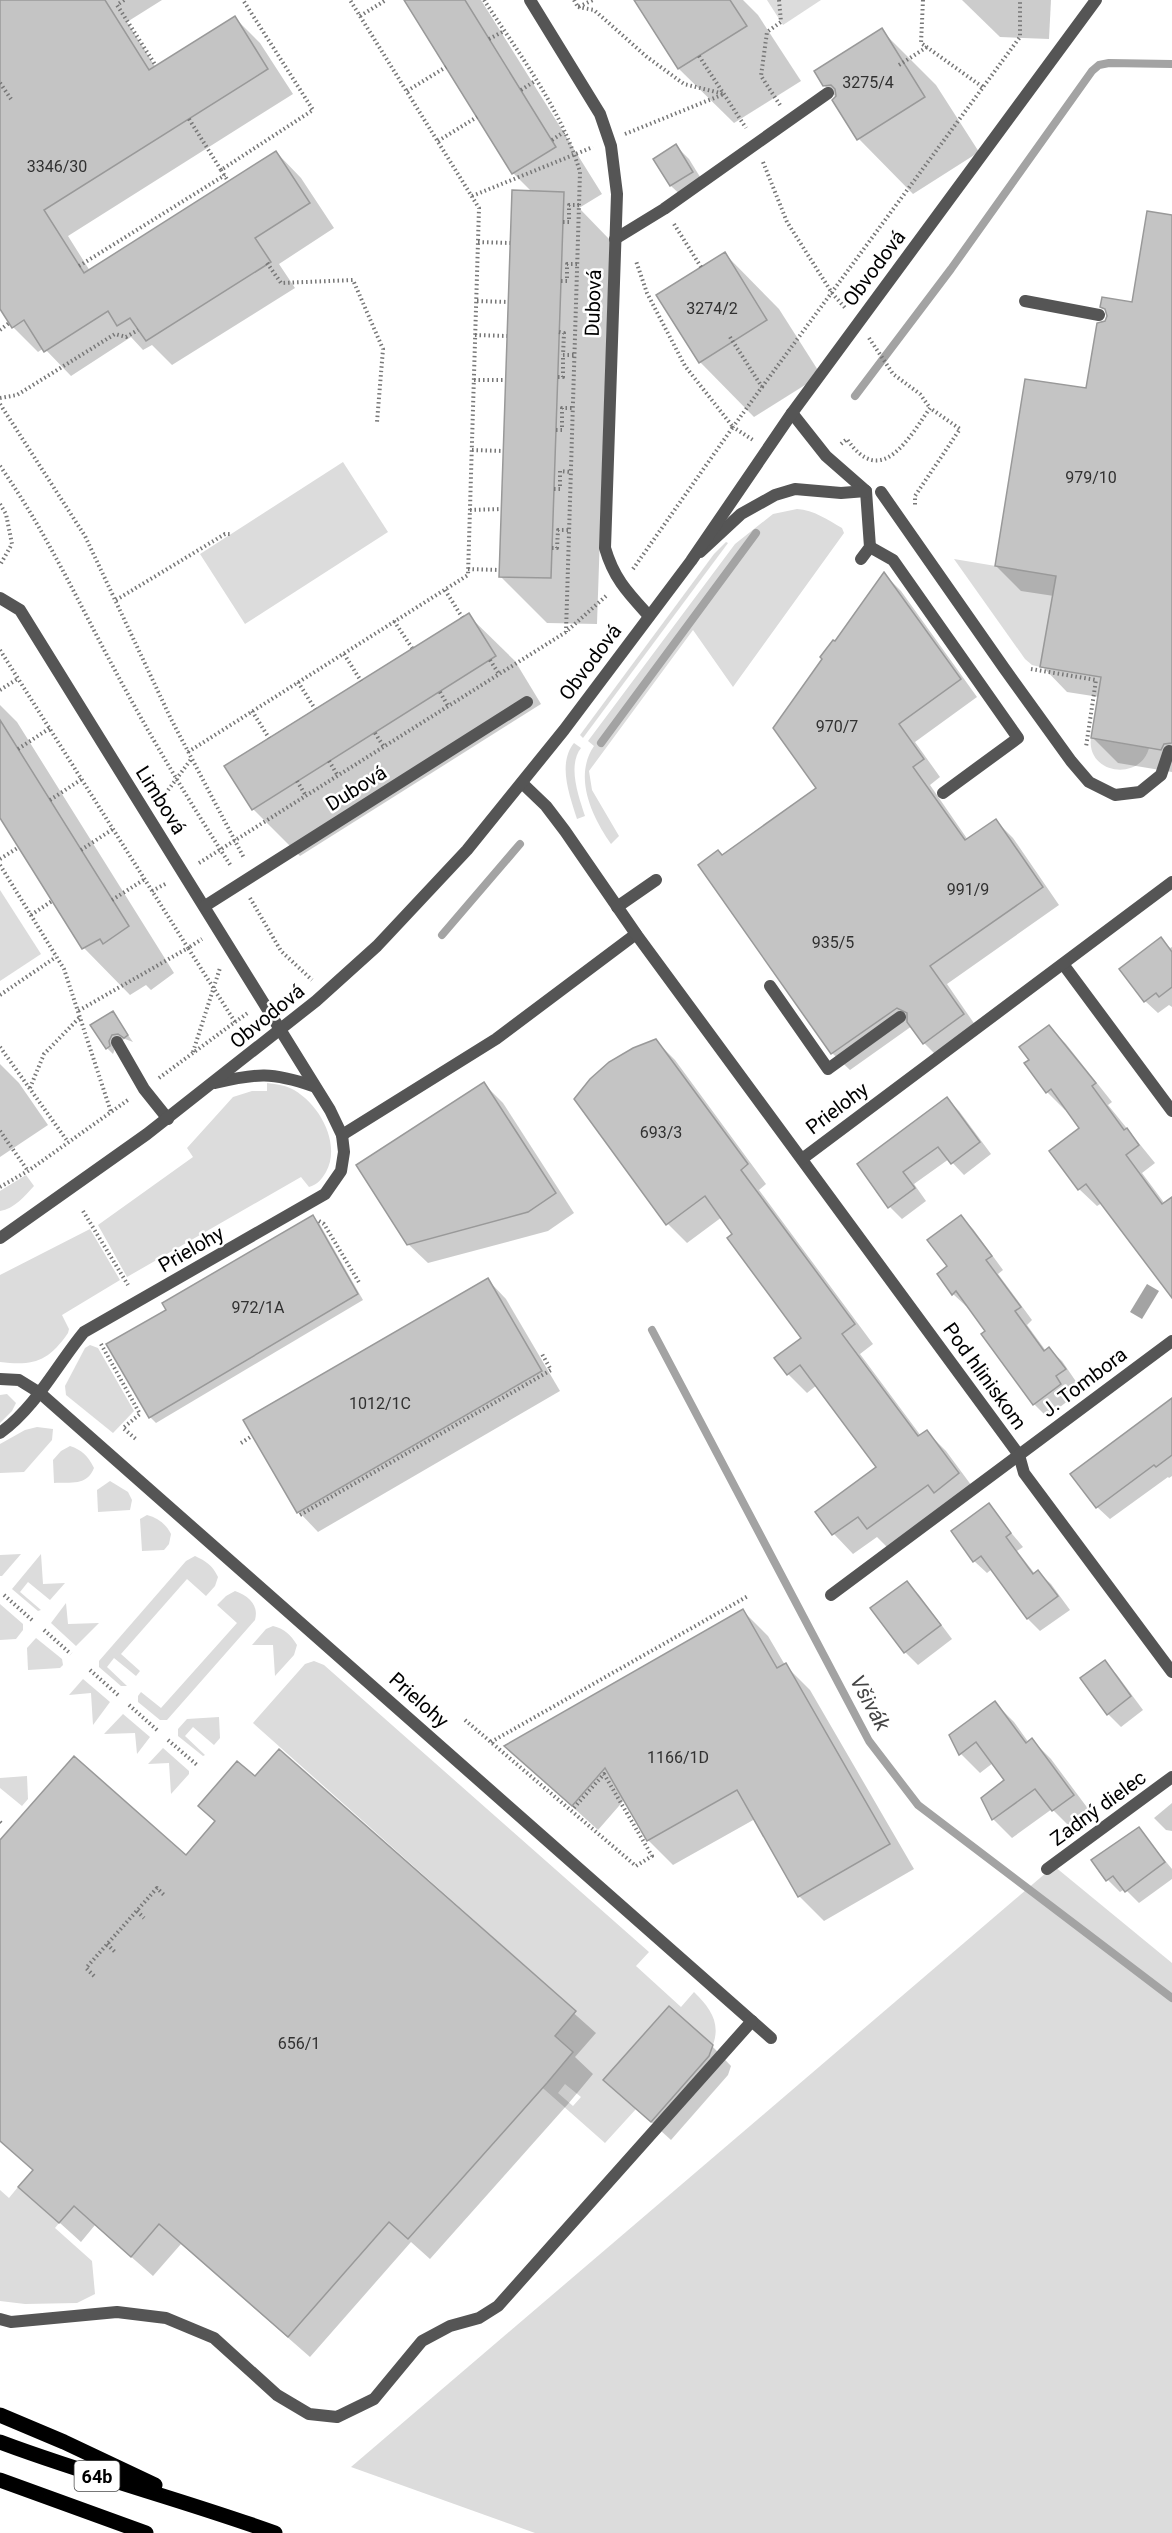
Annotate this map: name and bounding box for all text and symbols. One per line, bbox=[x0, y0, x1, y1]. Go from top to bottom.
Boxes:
house number: 3275/4 bbox=[842, 73, 894, 92]
house number: 3346/30 bbox=[27, 157, 87, 176]
street label: Obvodová bbox=[838, 225, 910, 311]
street label: Dubová bbox=[580, 269, 606, 337]
house number: 3274/2 bbox=[686, 299, 738, 318]
house number: 979/10 bbox=[1065, 468, 1117, 487]
street label: Obvodová bbox=[554, 619, 626, 705]
house number: 970/7 bbox=[816, 717, 858, 736]
street label: Dubová bbox=[321, 760, 391, 816]
street label: Limbová bbox=[131, 761, 191, 839]
house number: 991/9 bbox=[947, 880, 989, 899]
house number: 935/5 bbox=[812, 933, 854, 952]
street label: Obvodová bbox=[225, 979, 309, 1053]
street label: Prielohy bbox=[801, 1077, 873, 1139]
house number: 693/3 bbox=[640, 1123, 682, 1142]
street label: Prielohy bbox=[154, 1220, 228, 1277]
house number: 972/1A bbox=[231, 1298, 285, 1317]
street label: Pod hliniskom bbox=[938, 1318, 1032, 1434]
street label: J. Tombora bbox=[1037, 1342, 1131, 1422]
house number: 1012/1C bbox=[349, 1394, 411, 1413]
street label: Prielohy bbox=[384, 1667, 454, 1733]
water label: Všivák bbox=[845, 1671, 895, 1735]
house number: 1166/1D bbox=[647, 1748, 709, 1767]
street label: Zadný dielec bbox=[1046, 1765, 1150, 1851]
house number: 656/1 bbox=[278, 2034, 320, 2053]
road number: 64b bbox=[74, 2461, 120, 2491]

